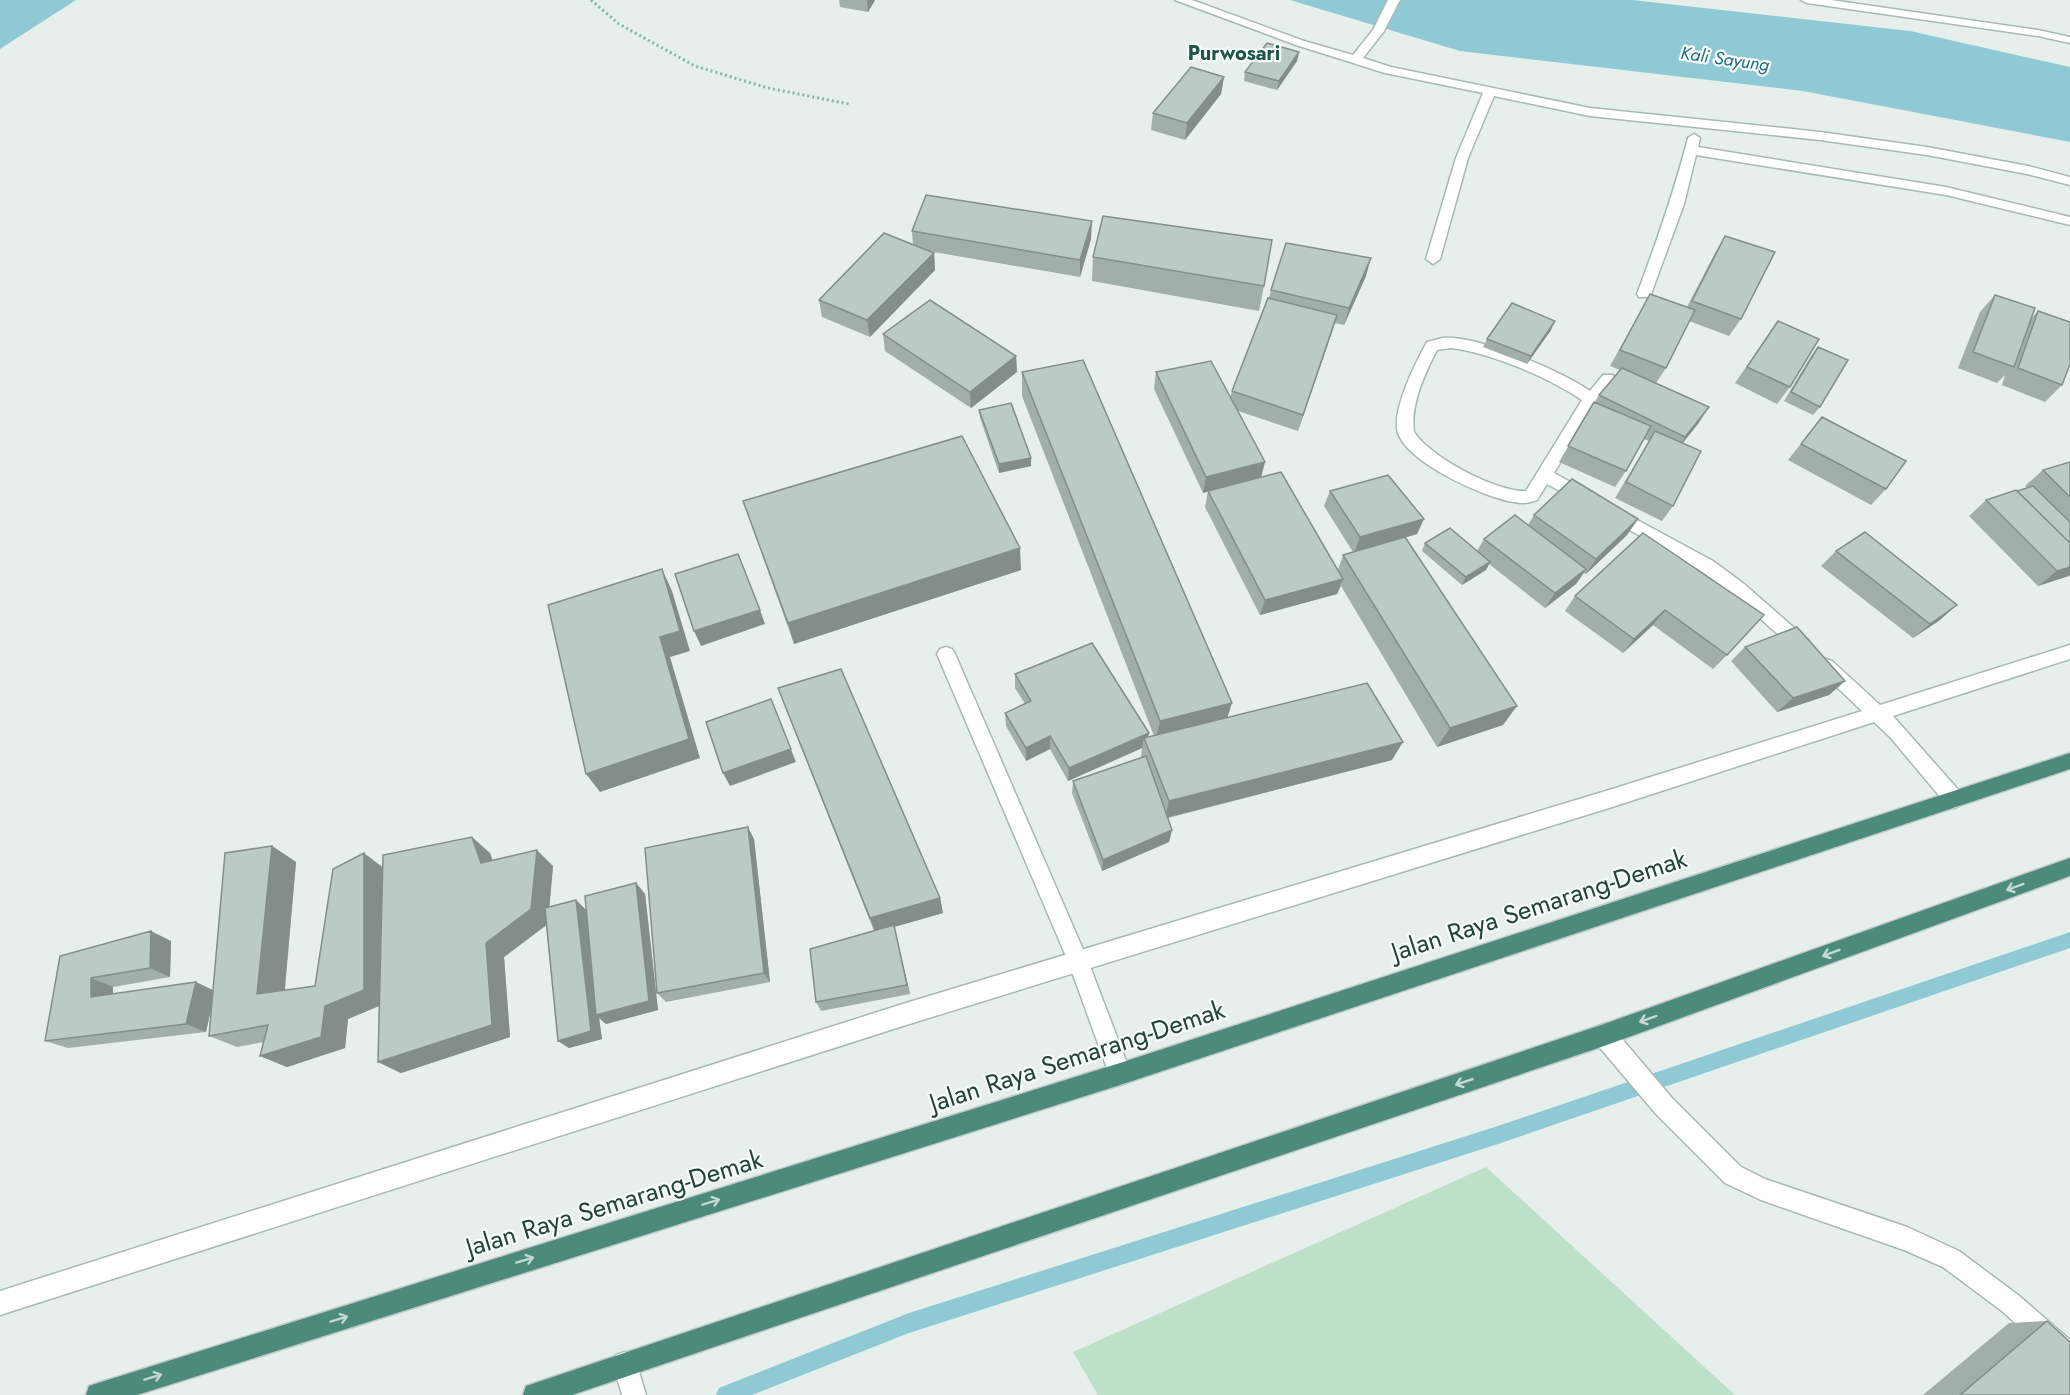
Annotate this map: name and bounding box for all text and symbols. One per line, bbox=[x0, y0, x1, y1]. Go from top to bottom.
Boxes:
district label: Purwosari bbox=[1188, 39, 1280, 68]
water label: Kali Sayung bbox=[1679, 40, 1771, 78]
street label: Jalan Raya Semarang-Demak bbox=[1384, 839, 1692, 972]
one-way arrow bbox=[2006, 882, 2025, 893]
one-way arrow bbox=[1823, 949, 1841, 960]
street label: Jalan Raya Semarang-Demak bbox=[922, 990, 1230, 1123]
one-way arrow bbox=[1639, 1015, 1658, 1026]
one-way arrow bbox=[1455, 1078, 1473, 1089]
street label: Jalan Raya Semarang-Demak bbox=[458, 1140, 768, 1267]
one-way arrow bbox=[701, 1196, 720, 1207]
one-way arrow bbox=[515, 1254, 534, 1265]
one-way arrow bbox=[329, 1313, 348, 1324]
one-way arrow bbox=[143, 1371, 162, 1382]

